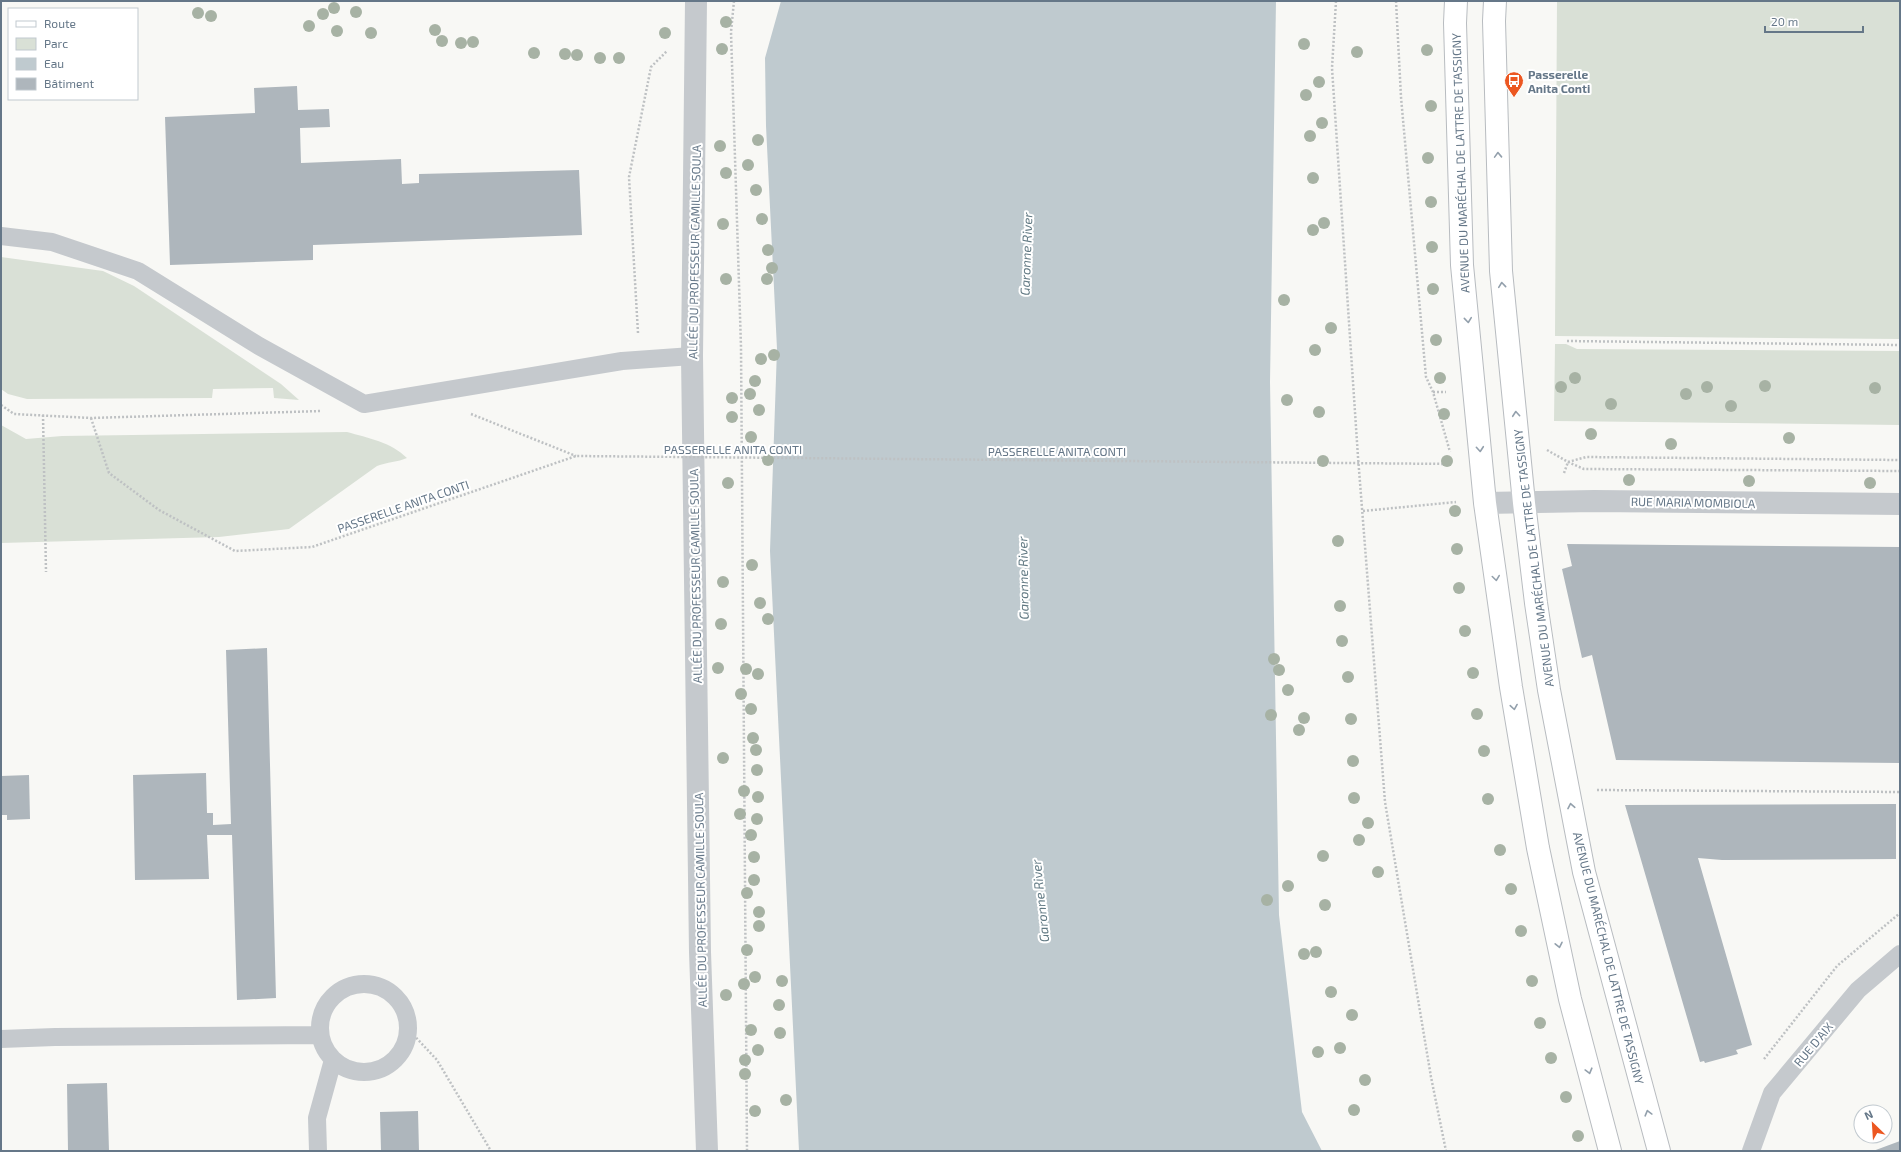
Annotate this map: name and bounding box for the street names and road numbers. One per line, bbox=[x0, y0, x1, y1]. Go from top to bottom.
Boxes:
street label: AVENUE DU MARÉCHAL DE LATTRE DE TASSIGNY bbox=[1448, 33, 1472, 293]
street label: ALLÉE DU PROFESSEUR CAMILLE SOULA bbox=[685, 144, 703, 359]
street label: AVENUE DU MARÉCHAL DE LATTRE DE TASSIGNY bbox=[1510, 428, 1556, 688]
street label: PASSERELLE ANITA CONTI bbox=[664, 442, 802, 456]
street label: PASSERELLE ANITA CONTI bbox=[988, 444, 1126, 458]
street label: ALLÉE DU PROFESSEUR CAMILLE SOULA bbox=[686, 468, 704, 683]
street label: PASSERELLE ANITA CONTI bbox=[335, 477, 471, 535]
street label: RUE MARIA MOMBIOLA bbox=[1631, 494, 1756, 510]
street label: ALLÉE DU PROFESSEUR CAMILLE SOULA bbox=[691, 792, 709, 1007]
street label: AVENUE DU MARÉCHAL DE LATTRE DE TASSIGNY bbox=[1571, 830, 1647, 1086]
street label: RUE D'AIX bbox=[1791, 1019, 1836, 1069]

